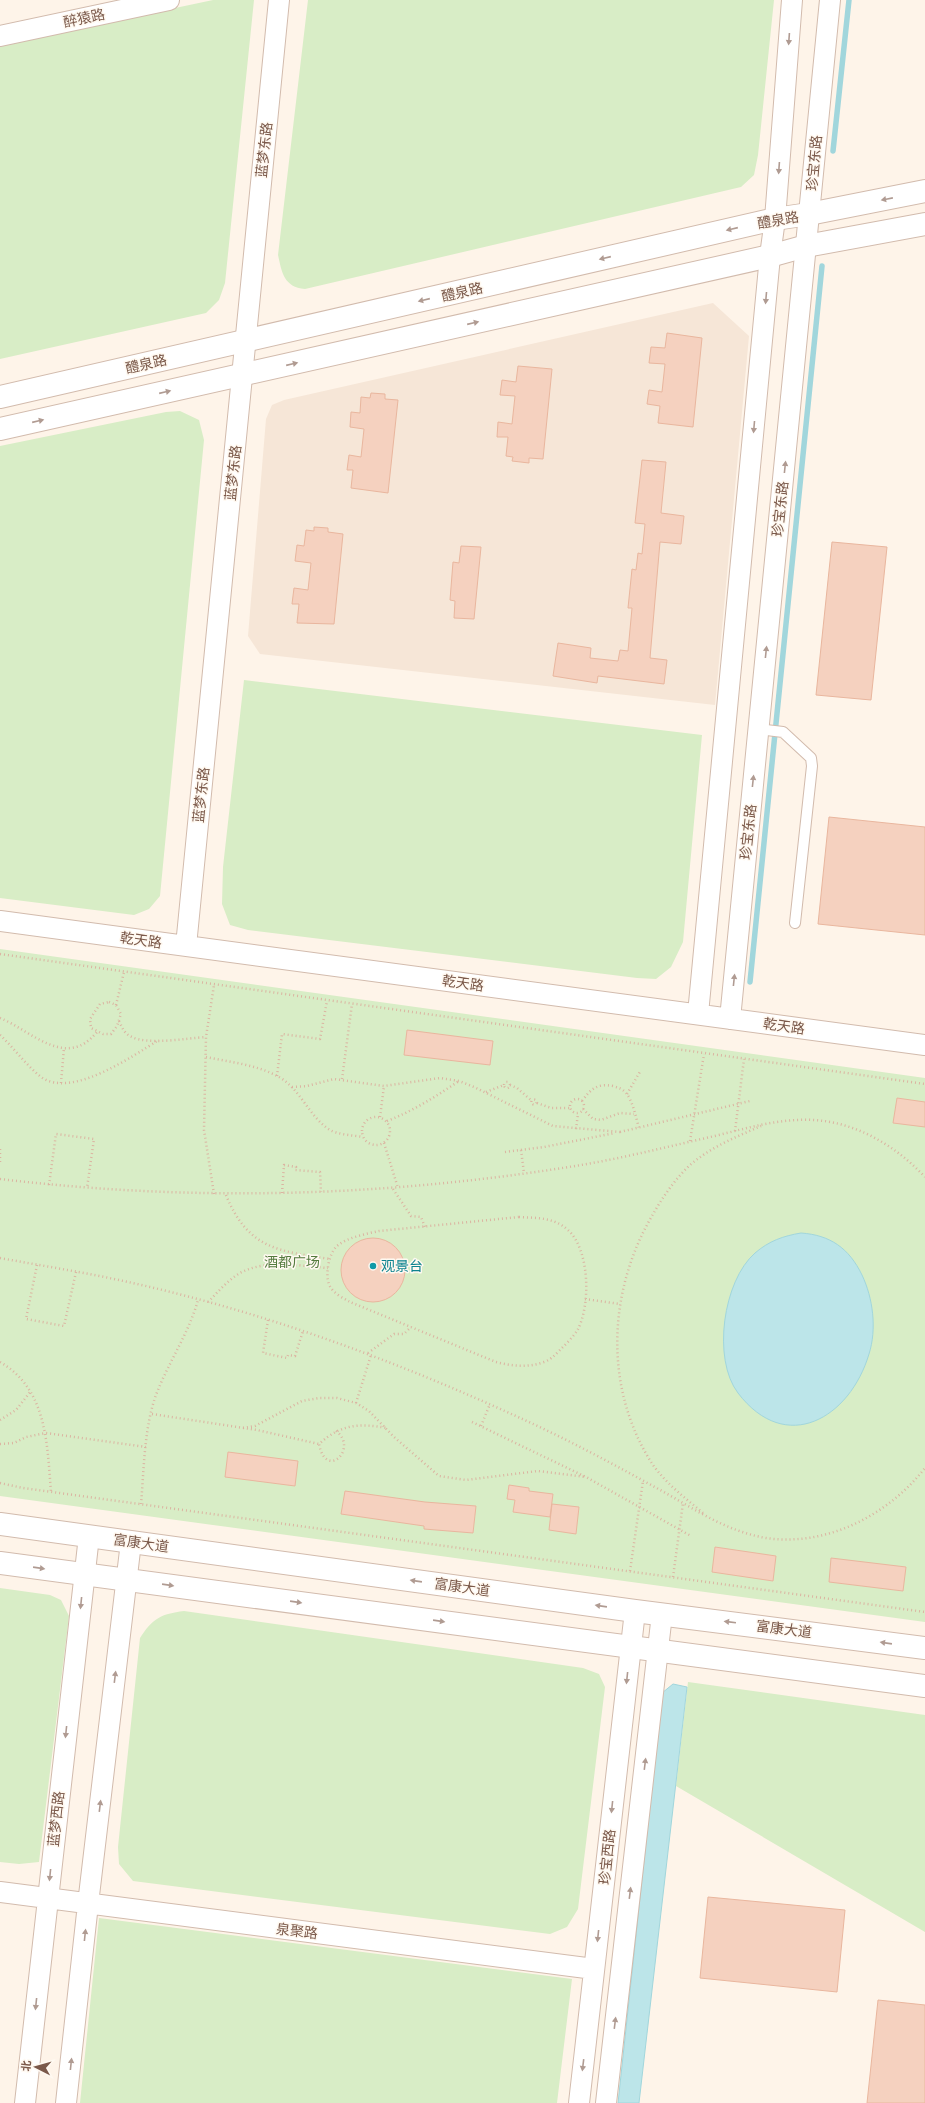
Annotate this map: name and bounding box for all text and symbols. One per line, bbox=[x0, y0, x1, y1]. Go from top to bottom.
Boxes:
street label: 醉猿路 bbox=[62, 6, 106, 31]
one-way arrow bbox=[786, 33, 793, 45]
street label: 蓝梦东路 bbox=[253, 121, 276, 179]
street label: 珍宝东路 bbox=[804, 134, 825, 192]
one-way arrow bbox=[776, 162, 783, 175]
one-way arrow bbox=[881, 197, 893, 203]
street label: 醴泉路 bbox=[756, 208, 800, 233]
one-way arrow bbox=[725, 226, 738, 232]
one-way arrow bbox=[599, 256, 611, 262]
street label: 醴泉路 bbox=[440, 279, 484, 305]
one-way arrow bbox=[763, 292, 769, 304]
one-way arrow bbox=[418, 298, 430, 304]
one-way arrow bbox=[467, 319, 479, 325]
street label: 醴泉路 bbox=[124, 351, 168, 377]
one-way arrow bbox=[286, 360, 298, 366]
one-way arrow bbox=[159, 389, 171, 395]
one-way arrow bbox=[32, 417, 44, 423]
one-way arrow bbox=[750, 421, 757, 433]
street label: 蓝梦东路 bbox=[222, 444, 245, 502]
one-way arrow bbox=[781, 461, 788, 473]
street label: 珍宝东路 bbox=[769, 480, 792, 538]
one-way arrow bbox=[763, 646, 770, 658]
street label: 蓝梦东路 bbox=[190, 766, 213, 824]
one-way arrow bbox=[750, 775, 757, 787]
street label: 珍宝东路 bbox=[737, 803, 760, 861]
street label: 乾天路 bbox=[119, 929, 163, 952]
street label: 乾天路 bbox=[441, 972, 485, 995]
one-way arrow bbox=[730, 974, 737, 986]
street label: 乾天路 bbox=[762, 1015, 806, 1038]
park label: 酒都广场 bbox=[264, 1254, 320, 1271]
place label: 观景台 bbox=[381, 1258, 423, 1275]
marker: 观景台 bbox=[368, 1261, 378, 1271]
street label: 富康大道 bbox=[112, 1531, 170, 1556]
one-way arrow bbox=[33, 1565, 45, 1571]
street label: 富康大道 bbox=[433, 1575, 491, 1600]
one-way arrow bbox=[410, 1578, 423, 1584]
one-way arrow bbox=[161, 1582, 174, 1588]
one-way arrow bbox=[78, 1597, 84, 1609]
one-way arrow bbox=[290, 1599, 302, 1605]
one-way arrow bbox=[595, 1603, 607, 1609]
one-way arrow bbox=[433, 1618, 445, 1624]
street label: 富康大道 bbox=[755, 1618, 813, 1641]
one-way arrow bbox=[724, 1619, 736, 1625]
one-way arrow bbox=[880, 1640, 892, 1646]
one-way arrow bbox=[112, 1671, 118, 1683]
one-way arrow bbox=[624, 1672, 630, 1684]
one-way arrow bbox=[63, 1726, 70, 1738]
one-way arrow bbox=[642, 1758, 648, 1770]
street label: 蓝梦西路 bbox=[45, 1790, 68, 1848]
one-way arrow bbox=[97, 1800, 103, 1812]
one-way arrow bbox=[609, 1801, 616, 1813]
street label: 珍宝西路 bbox=[596, 1828, 619, 1886]
one-way arrow bbox=[47, 1869, 53, 1881]
one-way arrow bbox=[627, 1887, 633, 1899]
street label: 泉聚路 bbox=[275, 1921, 319, 1942]
one-way arrow bbox=[81, 1929, 88, 1941]
one-way arrow bbox=[594, 1930, 601, 1942]
one-way arrow bbox=[33, 1998, 39, 2010]
one-way arrow bbox=[612, 2016, 618, 2029]
north arrow bbox=[16, 2047, 56, 2087]
one-way arrow bbox=[67, 2058, 74, 2070]
one-way arrow bbox=[580, 2059, 586, 2071]
text: 北 bbox=[20, 2060, 34, 2072]

